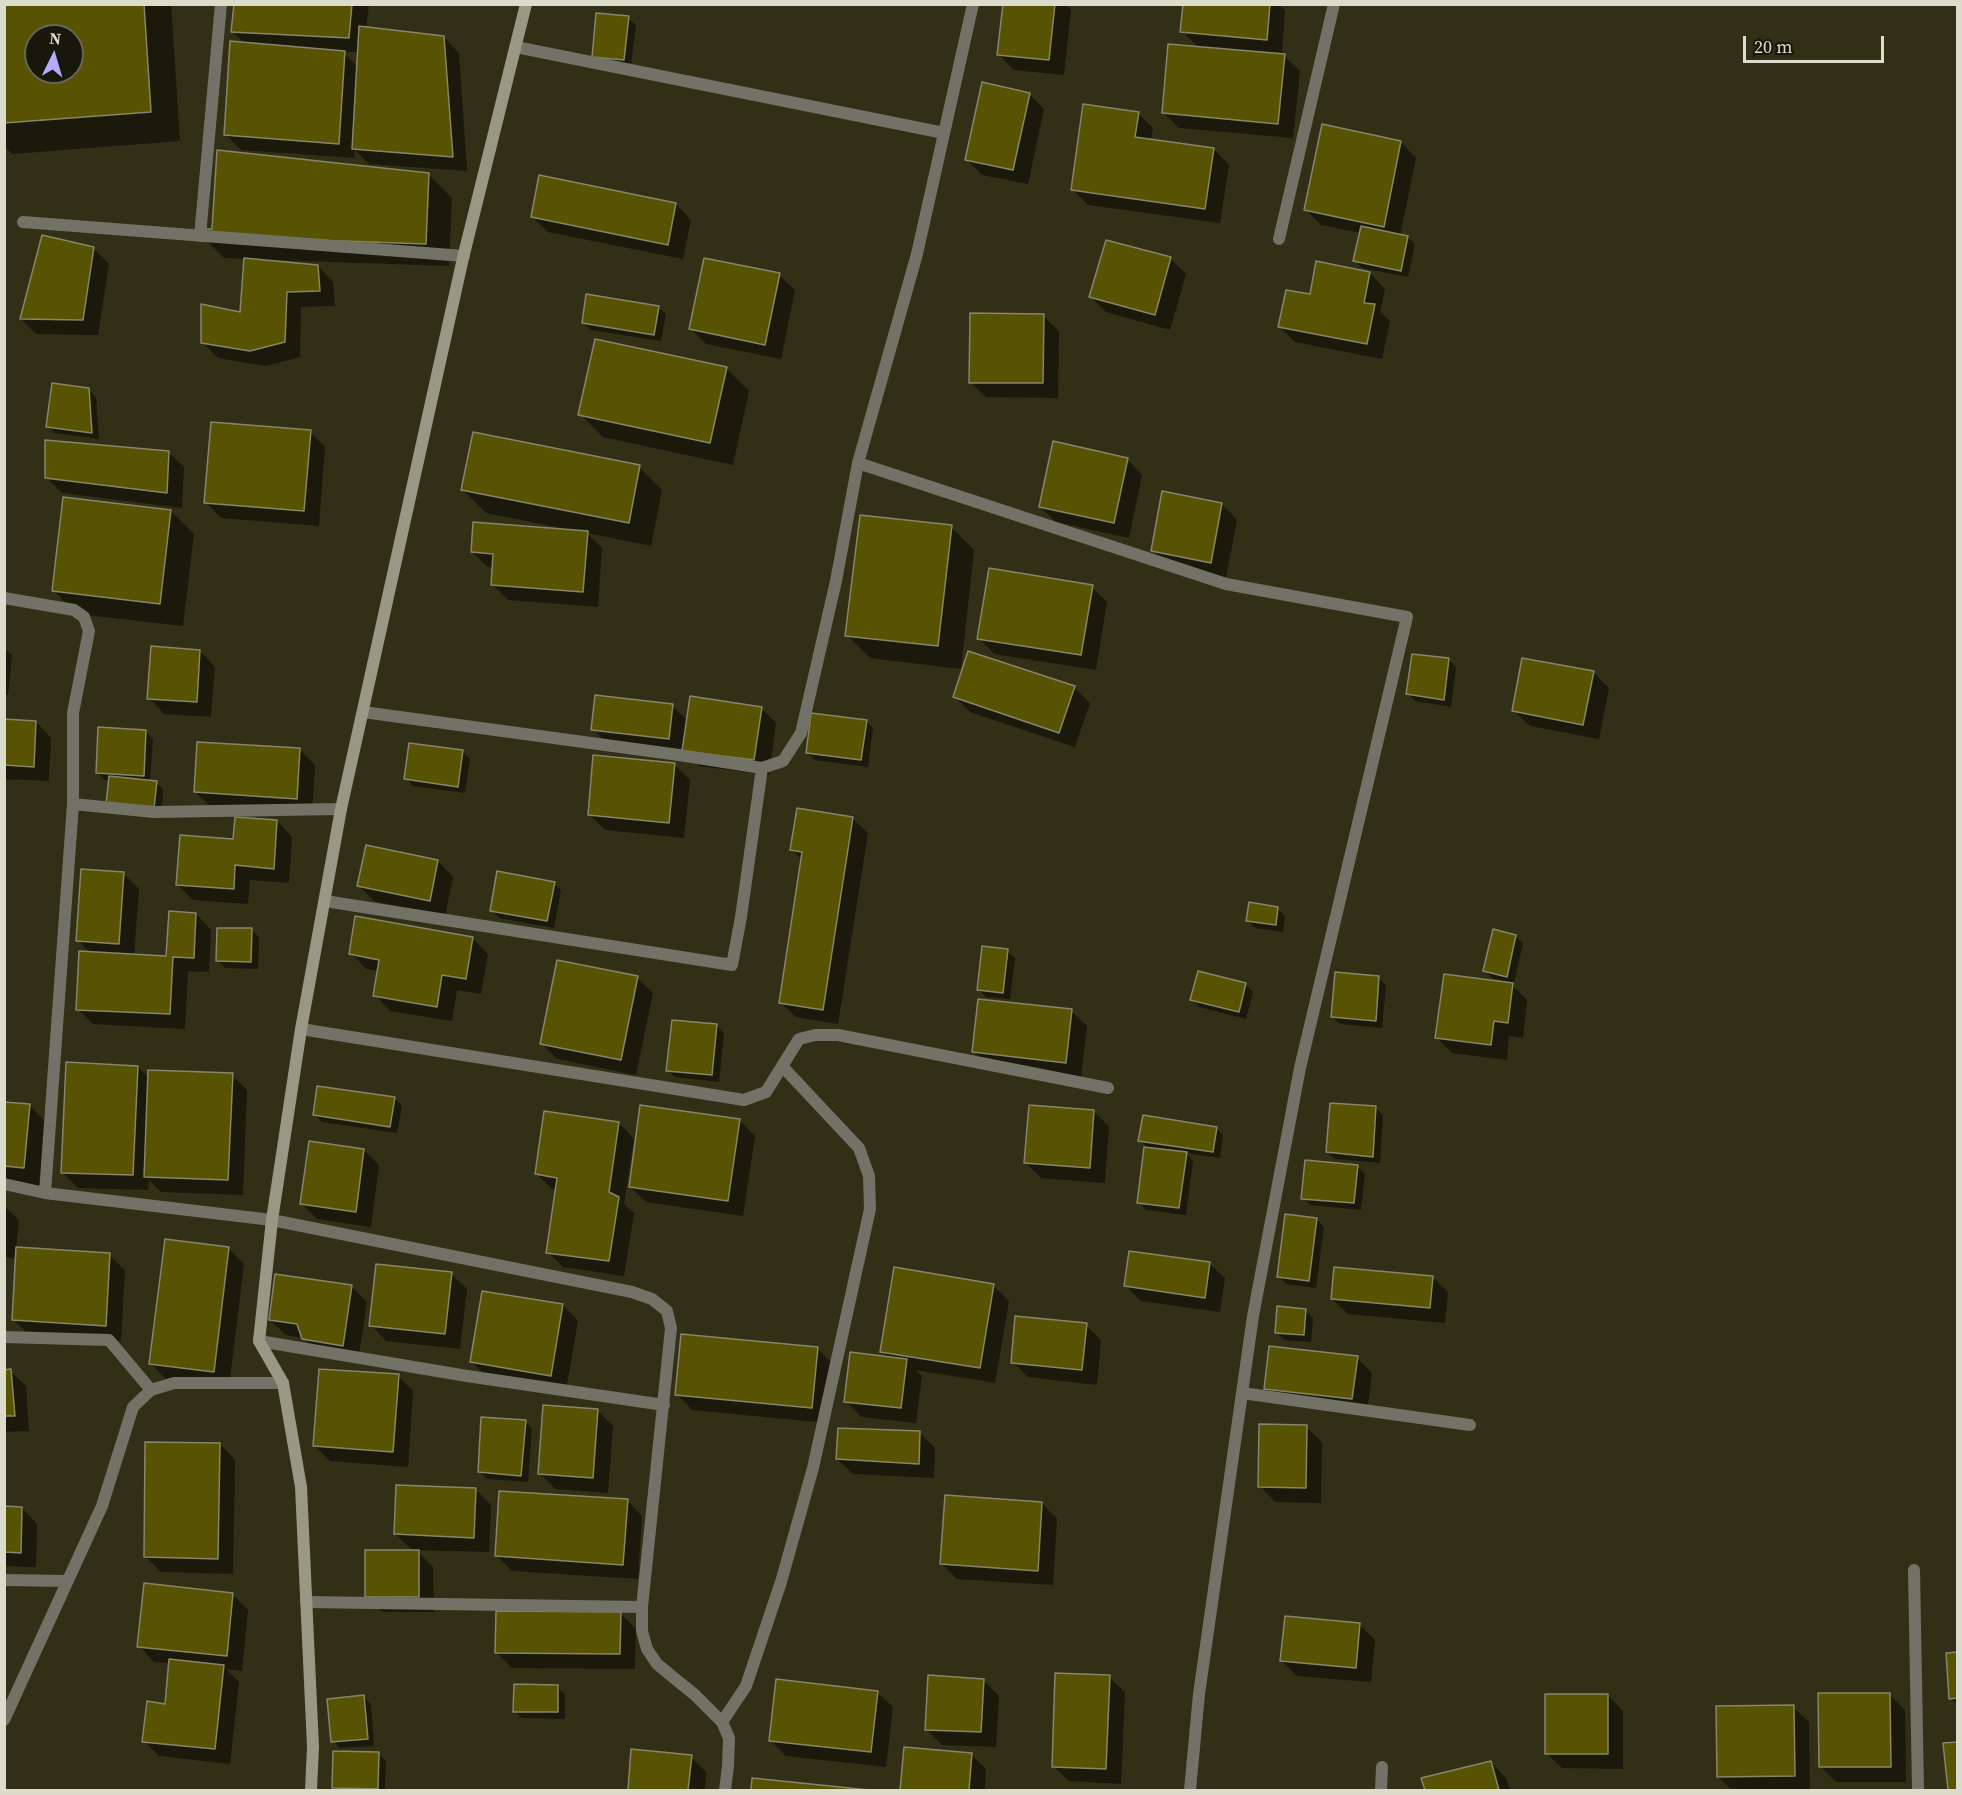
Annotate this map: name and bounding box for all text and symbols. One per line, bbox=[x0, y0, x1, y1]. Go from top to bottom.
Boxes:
north arrow bbox=[24, 24, 84, 84]
scale bar bbox=[1746, 24, 1887, 62]
text: N bbox=[49, 27, 62, 50]
text: 20 m bbox=[1754, 34, 1792, 59]

